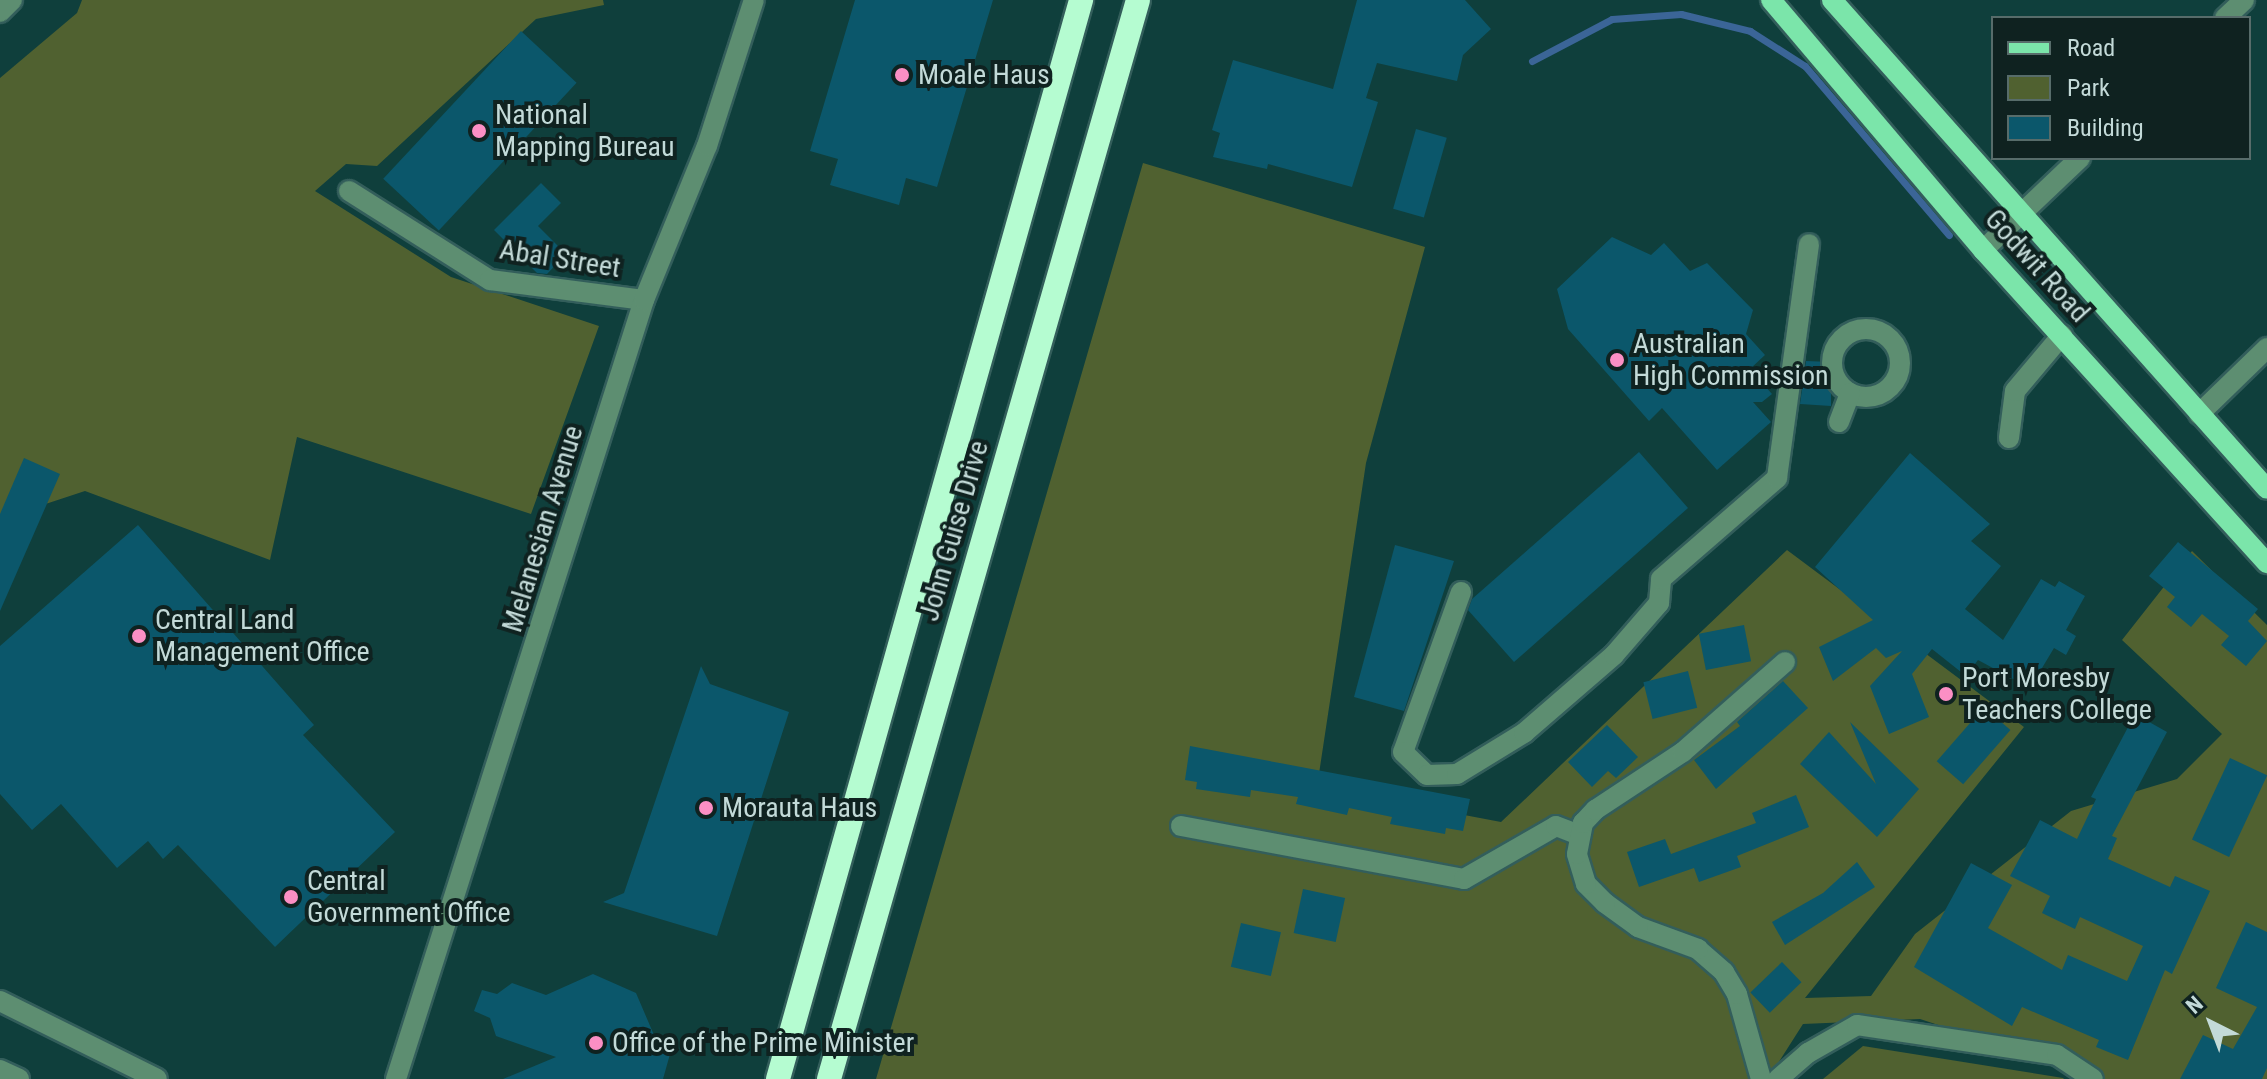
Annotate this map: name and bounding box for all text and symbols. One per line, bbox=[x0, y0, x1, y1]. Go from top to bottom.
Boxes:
legend bbox=[1991, 16, 2251, 160]
text: Road bbox=[2067, 34, 2115, 62]
place label: Moale Haus bbox=[918, 58, 1050, 92]
marker: Moale Haus bbox=[893, 66, 911, 84]
text: Park bbox=[2067, 74, 2110, 102]
place label: National Mapping Bureau bbox=[495, 98, 675, 164]
text: Building bbox=[2067, 114, 2144, 142]
marker: National Mapping Bureau bbox=[470, 122, 488, 140]
street label: Godwit Road bbox=[1978, 203, 2096, 329]
street label: Abal Street bbox=[497, 233, 623, 285]
place label: Australian High Commission bbox=[1633, 327, 1829, 393]
marker: Australian High Commission bbox=[1608, 351, 1626, 369]
street label: Melanesian Avenue bbox=[496, 422, 590, 636]
street label: John Guise Drive bbox=[912, 437, 996, 625]
place label: Central Land Management Office bbox=[155, 603, 370, 669]
marker: Central Land Management Office bbox=[130, 627, 148, 645]
place label: Port Moresby Teachers College bbox=[1962, 661, 2152, 727]
marker: Port Moresby Teachers College bbox=[1937, 685, 1955, 703]
place label: Morauta Haus bbox=[722, 791, 877, 825]
marker: Morauta Haus bbox=[697, 799, 715, 817]
place label: Central Government Office bbox=[307, 864, 511, 930]
marker: Central Government Office bbox=[282, 888, 300, 906]
north arrow bbox=[2171, 983, 2251, 1063]
text: N bbox=[2181, 991, 2208, 1019]
place label: Office of the Prime Minister bbox=[612, 1026, 914, 1060]
marker: Office of the Prime Minister bbox=[587, 1034, 605, 1052]

